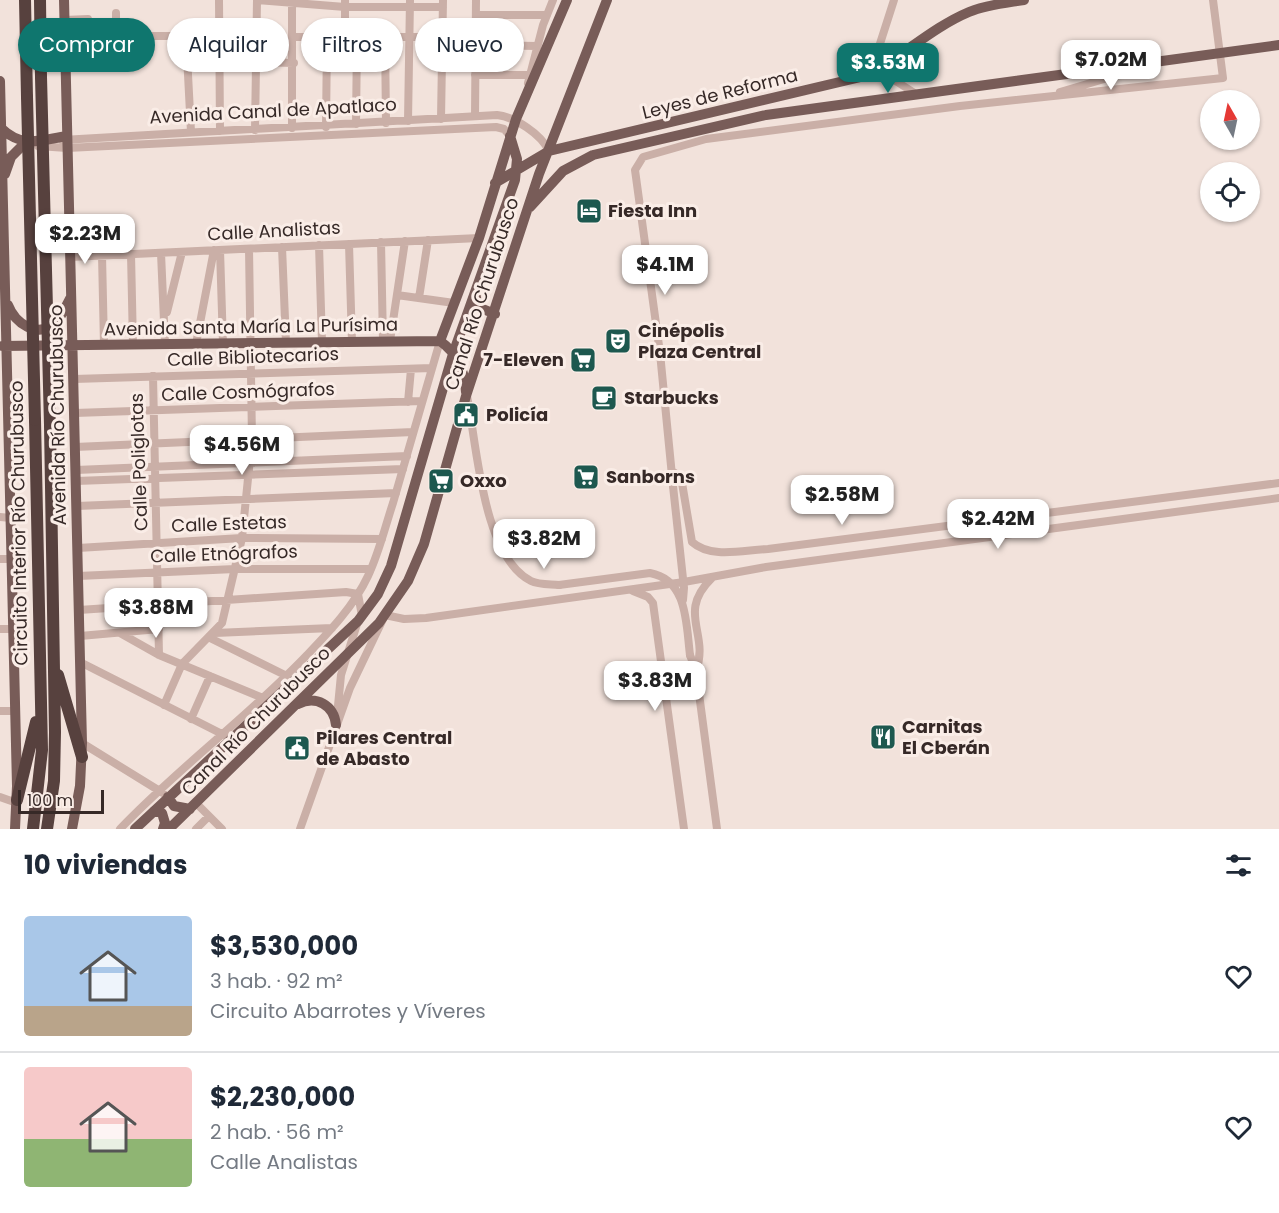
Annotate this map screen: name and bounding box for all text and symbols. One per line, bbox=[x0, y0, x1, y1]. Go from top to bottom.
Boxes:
chip: Comprar bbox=[18, 18, 155, 72]
chip: Alquilar bbox=[167, 18, 289, 72]
chip: Filtros bbox=[301, 18, 403, 72]
chip: Nuevo bbox=[415, 18, 524, 72]
pin: $7.02M bbox=[1062, 40, 1160, 91]
pin: $3.53M bbox=[839, 43, 937, 94]
text: $7.02M bbox=[1075, 45, 1147, 73]
text: $3.53M bbox=[851, 48, 925, 76]
street label: Leyes de Reforma bbox=[639, 62, 800, 125]
north arrow bbox=[1200, 90, 1260, 150]
map controls bbox=[1200, 90, 1260, 222]
street label: Avenida Canal de Apatlaco bbox=[149, 92, 397, 129]
button: locate bbox=[1200, 162, 1260, 222]
street label: Canal Río Churubusco bbox=[439, 194, 525, 393]
hotel icon: Fiesta Inn bbox=[574, 196, 604, 226]
place label: Fiesta Inn bbox=[608, 198, 697, 223]
pin: $2.23M bbox=[36, 214, 134, 265]
street label: Calle Analistas bbox=[207, 215, 341, 246]
text: $2.23M bbox=[49, 219, 121, 247]
pin: $4.1M bbox=[623, 245, 707, 296]
text: $4.1M bbox=[636, 250, 694, 278]
street label: Avenida Río Churubusco bbox=[43, 304, 72, 526]
street label: Avenida Santa María La Purísima bbox=[104, 311, 398, 342]
place label: Cinépolis Plaza Central bbox=[638, 318, 761, 364]
theatre icon: Cinépolis Plaza Central bbox=[603, 326, 633, 356]
street label: Calle Bibliotecarios bbox=[167, 341, 339, 372]
supermarket icon: 7-Eleven bbox=[568, 345, 598, 375]
place label: 7-Eleven bbox=[483, 347, 564, 372]
street label: Calle Cosmógrafos bbox=[161, 376, 335, 407]
street label: Circuito Interior Río Churubusco bbox=[4, 380, 33, 666]
cafe icon: Starbucks bbox=[589, 383, 619, 413]
place label: Starbucks bbox=[624, 385, 719, 410]
street label: Calle Poliglotas bbox=[124, 393, 153, 531]
public building icon: Policía bbox=[451, 400, 481, 430]
place label: Policía bbox=[486, 402, 548, 427]
pin: $4.56M bbox=[193, 425, 291, 476]
text: $4.56M bbox=[204, 430, 280, 458]
supermarket icon: Sanborns bbox=[571, 462, 601, 492]
place label: Sanborns bbox=[606, 464, 695, 489]
supermarket icon: Oxxo bbox=[426, 466, 456, 496]
place label: Oxxo bbox=[460, 468, 507, 493]
pin: $2.58M bbox=[793, 475, 891, 526]
text: $2.58M bbox=[805, 480, 879, 508]
pin: $2.42M bbox=[949, 499, 1047, 550]
text: $2.42M bbox=[961, 504, 1035, 532]
street label: Calle Estetas bbox=[171, 509, 287, 538]
pin: $3.82M bbox=[495, 519, 593, 570]
text: $3.82M bbox=[507, 524, 581, 552]
street label: Calle Etnógrafos bbox=[150, 538, 298, 569]
pin: $3.88M bbox=[107, 588, 205, 639]
text: $3.88M bbox=[118, 593, 194, 621]
street label: Canal Río Churubusco bbox=[176, 641, 336, 801]
pin: $3.83M bbox=[606, 661, 704, 712]
text: $3.83M bbox=[618, 666, 692, 694]
place label: Carnitas El Cberán bbox=[902, 714, 990, 760]
restaurant icon: Carnitas El Cberán bbox=[868, 722, 898, 752]
place label: Pilares Central de Abasto bbox=[316, 725, 452, 771]
public building icon: Pilares Central de Abasto bbox=[282, 733, 312, 763]
scale bar bbox=[18, 787, 104, 814]
text: 100 m bbox=[27, 789, 73, 812]
text: 10 viviendas bbox=[24, 847, 188, 883]
icon: filters bbox=[1222, 849, 1255, 882]
text: $3,530,000 bbox=[210, 928, 358, 964]
icon: home bbox=[72, 940, 144, 1012]
icon: heart bbox=[1222, 960, 1255, 993]
text: 3 hab. · 92 m² bbox=[210, 967, 343, 995]
text: Circuito Abarrotes y Víveres bbox=[210, 997, 486, 1025]
text: $2,230,000 bbox=[210, 1079, 355, 1115]
icon: home bbox=[72, 1091, 144, 1163]
icon: heart bbox=[1222, 1111, 1255, 1144]
text: 2 hab. · 56 m² bbox=[210, 1118, 344, 1146]
text: Calle Analistas bbox=[210, 1148, 358, 1176]

